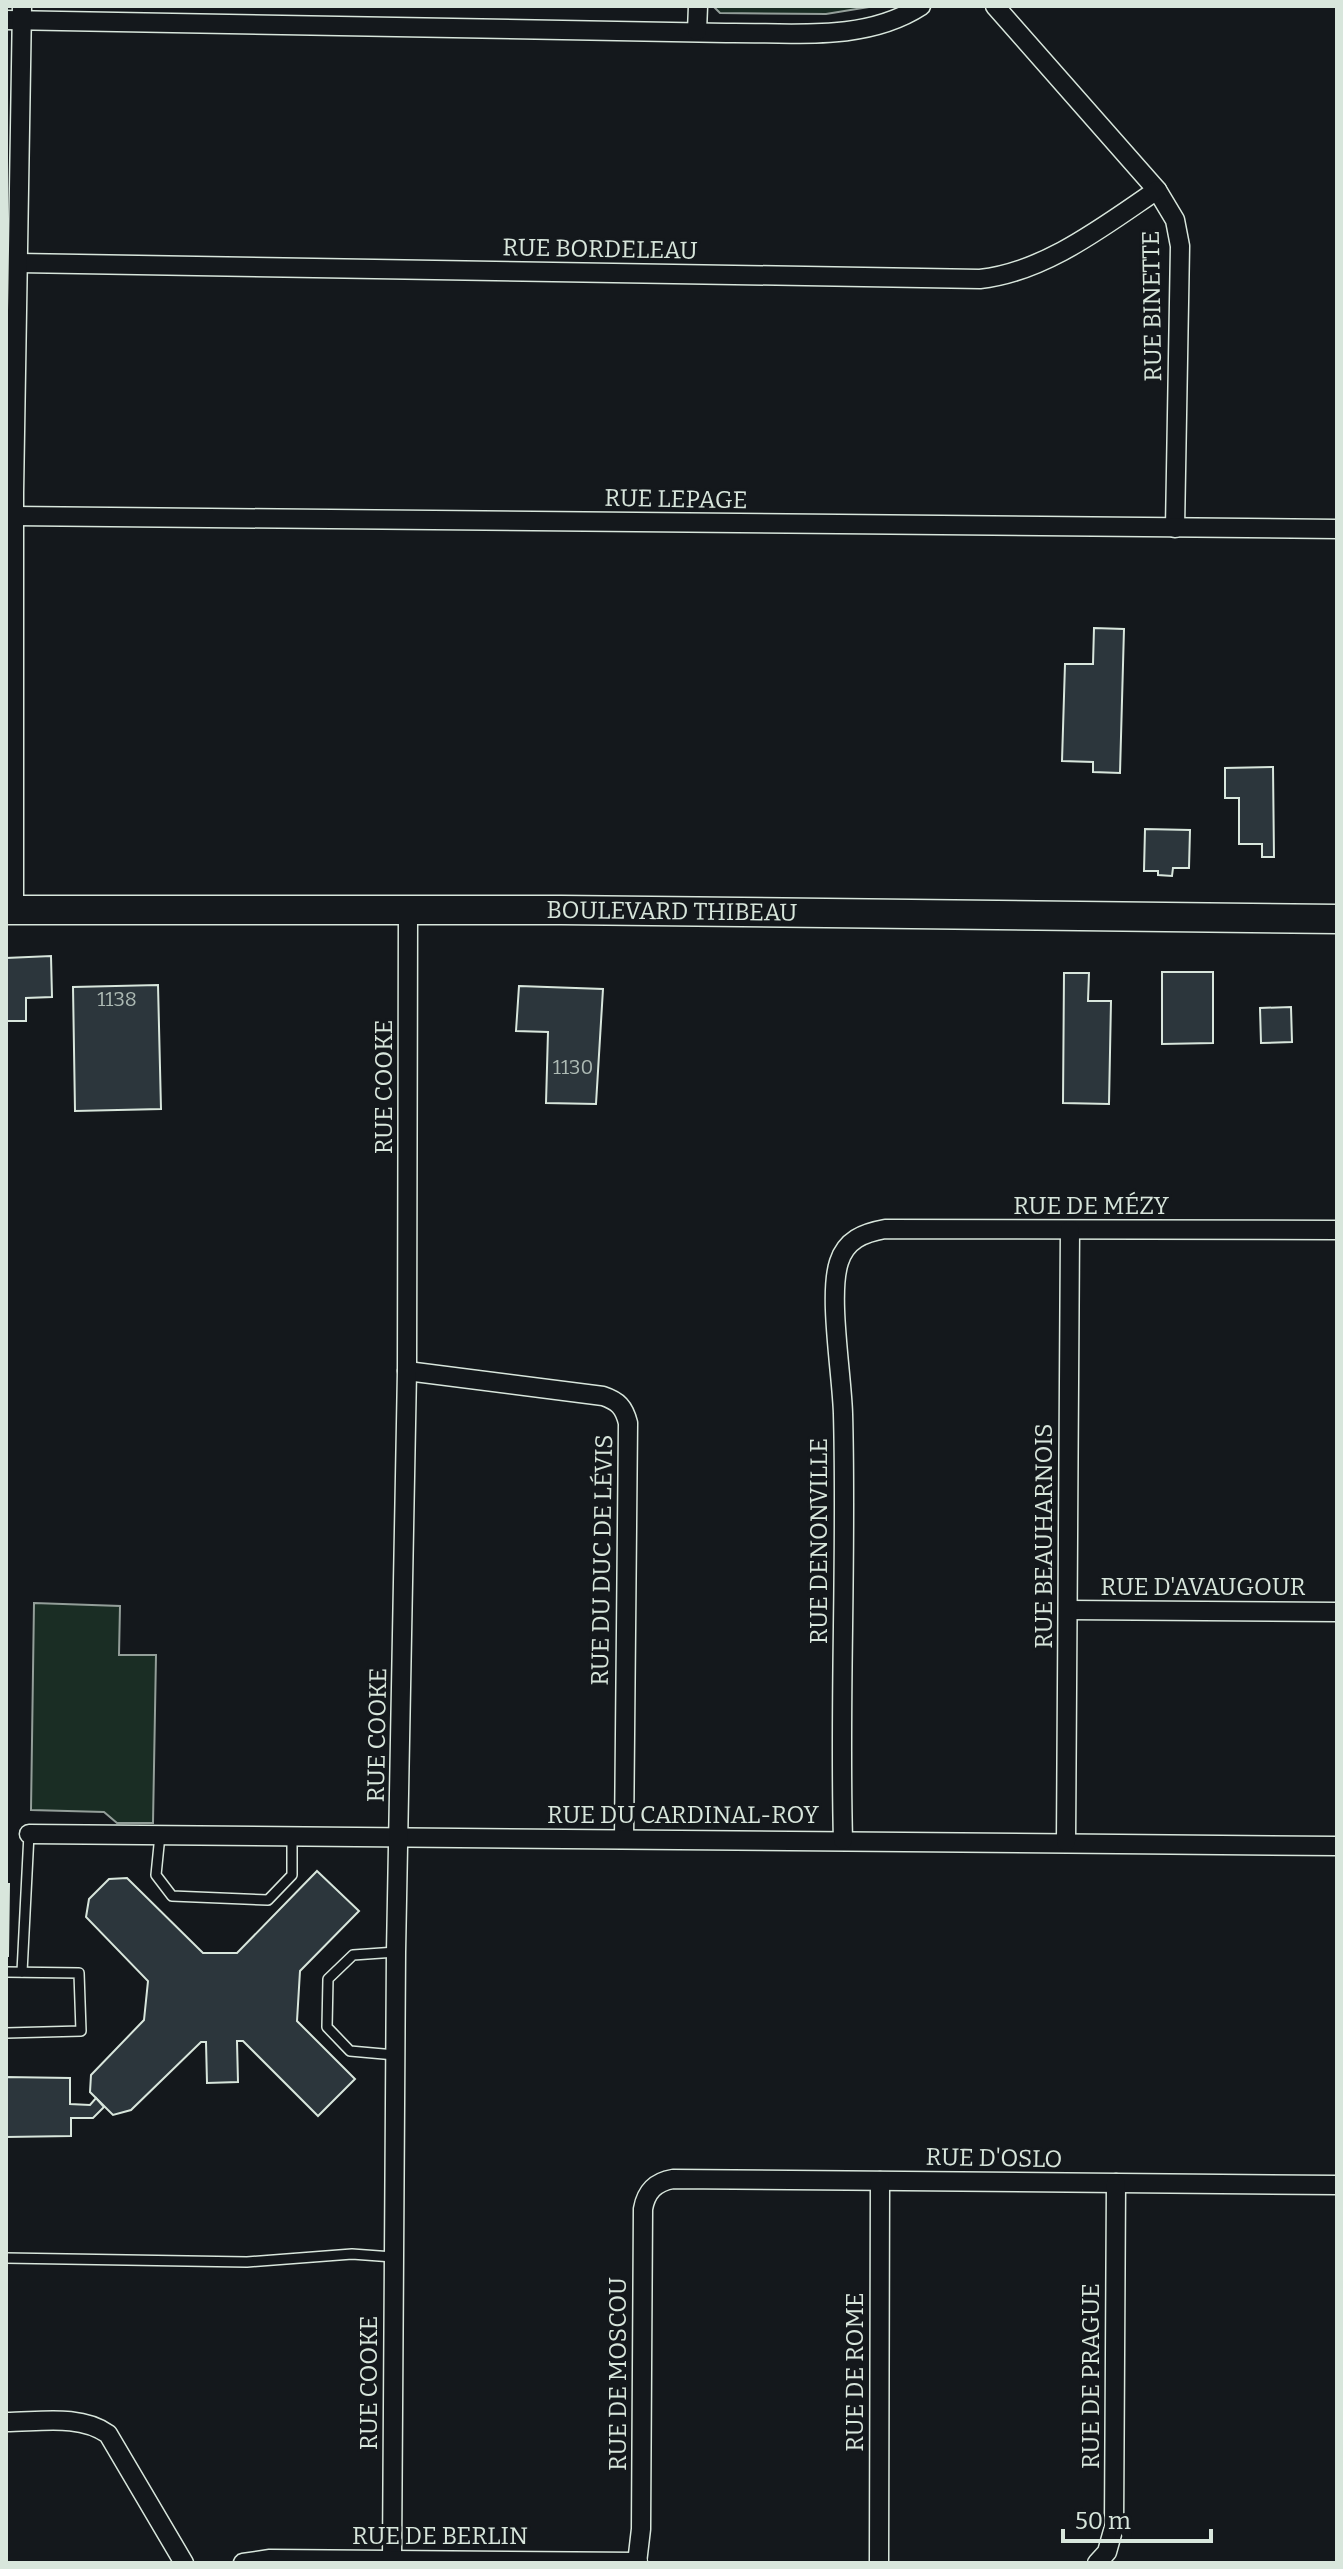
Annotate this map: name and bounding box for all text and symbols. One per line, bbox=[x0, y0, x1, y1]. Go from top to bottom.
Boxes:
street label: RUE BINETTE bbox=[1137, 230, 1167, 382]
street label: RUE BORDELEAU bbox=[502, 233, 698, 265]
street label: RUE LEPAGE bbox=[604, 484, 748, 514]
street label: BOULEVARD THIBEAU bbox=[547, 896, 798, 927]
house number: 1138 bbox=[97, 987, 137, 1011]
street label: RUE COOKE bbox=[370, 1020, 398, 1154]
house number: 1130 bbox=[553, 1055, 593, 1079]
street label: RUE DE MÉZY bbox=[1013, 1191, 1169, 1220]
street label: RUE BEAUHARNOIS bbox=[1030, 1423, 1058, 1649]
street label: RUE DU DUC DE LÉVIS bbox=[585, 1434, 618, 1686]
street label: RUE DENONVILLE bbox=[805, 1438, 833, 1644]
street label: RUE D'AVAUGOUR bbox=[1100, 1573, 1306, 1601]
street label: RUE COOKE bbox=[362, 1667, 392, 1803]
street label: RUE DU CARDINAL-ROY bbox=[547, 1801, 820, 1829]
street label: RUE D'OSLO bbox=[926, 2143, 1062, 2173]
street label: RUE DE MOSCOU bbox=[604, 2277, 632, 2471]
street label: RUE DE PRAGUE bbox=[1077, 2283, 1105, 2469]
street label: RUE DE ROME bbox=[841, 2292, 869, 2452]
street label: RUE COOKE bbox=[355, 2316, 383, 2450]
scale bar bbox=[1063, 2493, 1211, 2543]
text: 50 m bbox=[1075, 2507, 1131, 2535]
street label: RUE DE BERLIN bbox=[352, 2522, 528, 2550]

